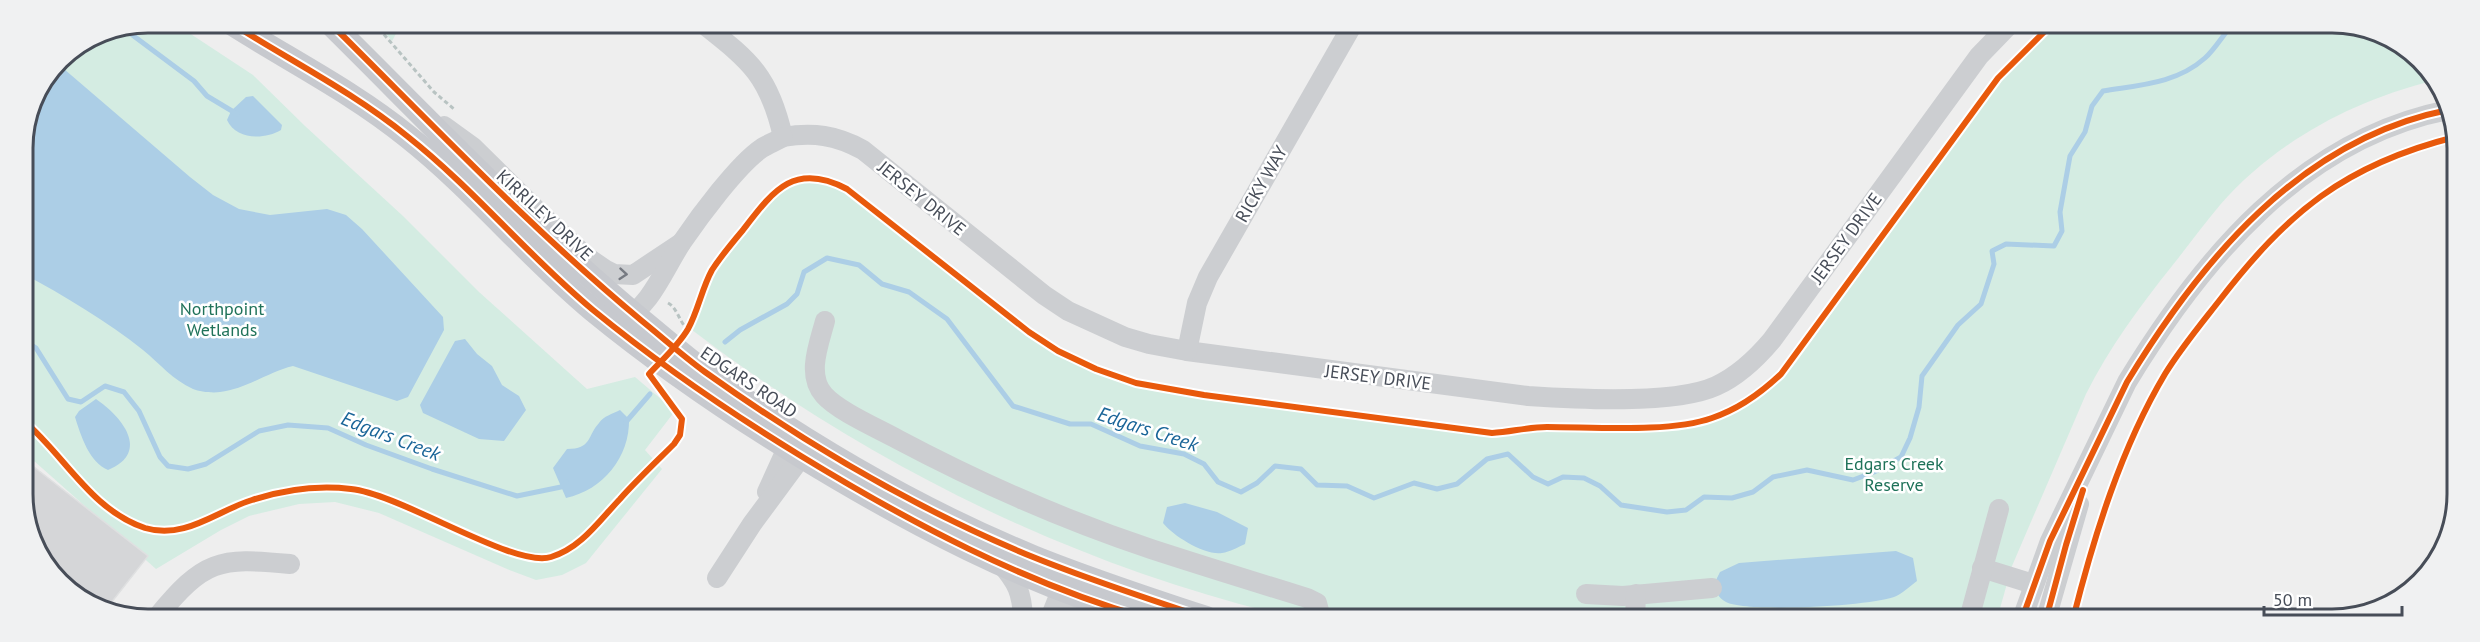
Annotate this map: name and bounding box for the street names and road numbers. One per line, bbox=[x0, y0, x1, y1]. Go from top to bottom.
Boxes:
street label: RICKY WAY bbox=[1230, 142, 1292, 226]
street label: JERSEY DRIVE bbox=[872, 155, 971, 241]
street label: KIRRILEY DRIVE bbox=[492, 164, 598, 266]
street label: JERSEY DRIVE bbox=[1805, 188, 1887, 289]
street label: EDGARS ROAD bbox=[696, 341, 802, 423]
street label: JERSEY DRIVE bbox=[1323, 359, 1432, 395]

